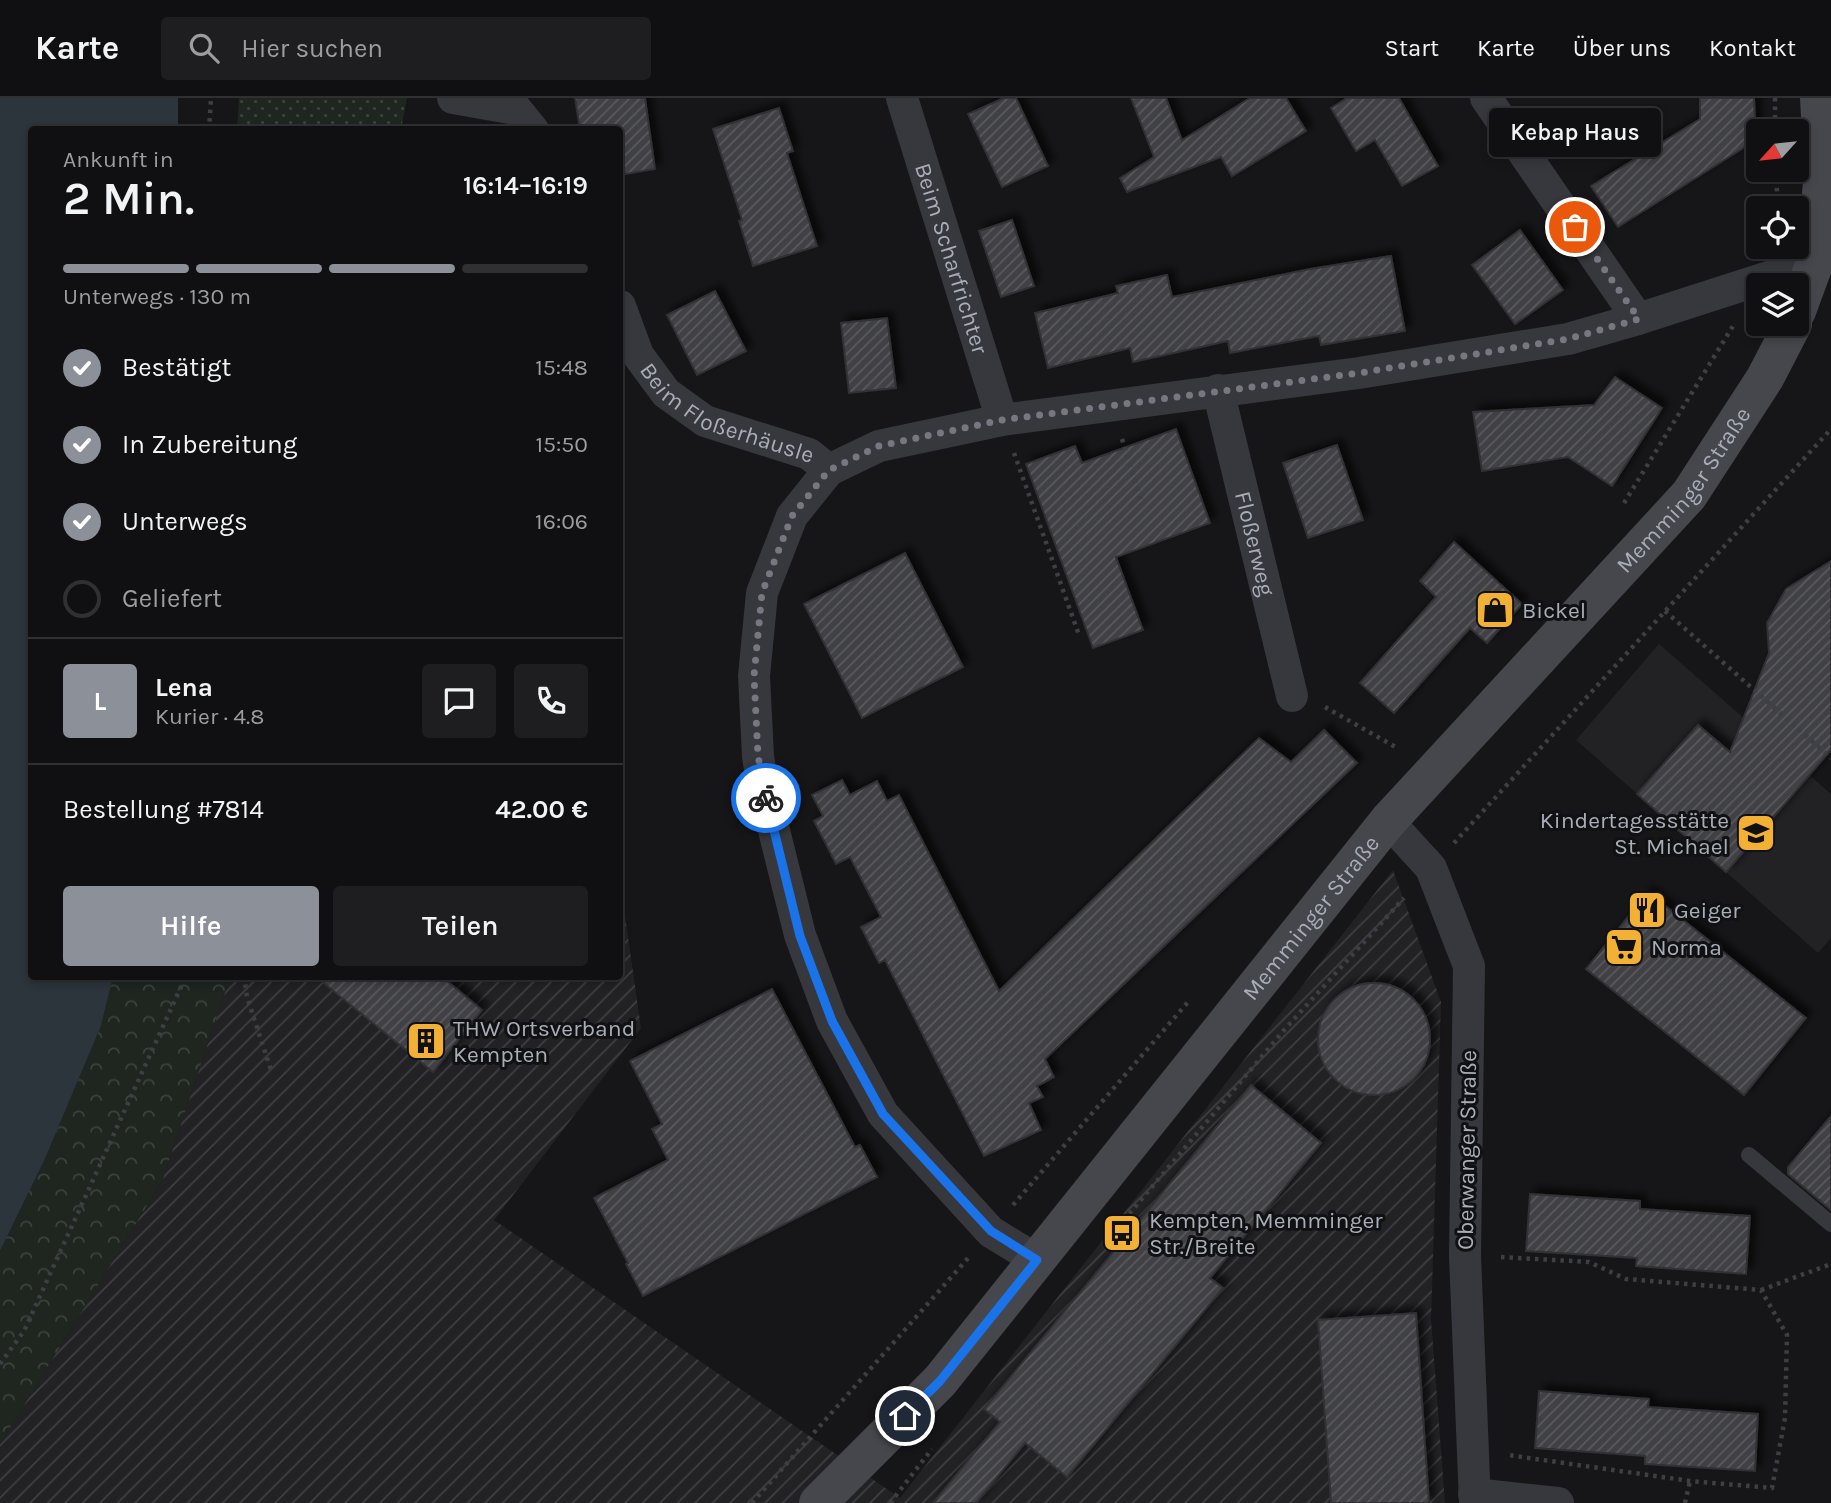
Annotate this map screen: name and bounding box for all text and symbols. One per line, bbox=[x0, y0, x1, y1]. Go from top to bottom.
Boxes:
search box bbox=[161, 17, 651, 80]
text: Karte bbox=[35, 29, 119, 67]
icon: search bbox=[185, 29, 223, 67]
text: Hier suchen bbox=[241, 33, 383, 64]
text: Start bbox=[1385, 34, 1439, 62]
text: Karte bbox=[1477, 34, 1535, 62]
text: Über uns bbox=[1573, 34, 1671, 62]
text: Kontakt bbox=[1709, 34, 1796, 62]
callout: Kebap Haus bbox=[1489, 108, 1661, 157]
text: Kebap Haus bbox=[1510, 119, 1640, 146]
north arrow bbox=[1746, 119, 1810, 182]
map controls bbox=[1746, 119, 1809, 336]
text: Ankunft in bbox=[63, 146, 174, 173]
street label: Beim Scharfrichter bbox=[910, 160, 994, 358]
text: 16:14–16:19 bbox=[463, 170, 588, 201]
text: 2 Min. bbox=[63, 172, 194, 226]
button: locate bbox=[1746, 196, 1809, 259]
pin bbox=[1545, 197, 1605, 257]
icon: bag bbox=[1556, 208, 1594, 246]
button: layers bbox=[1746, 273, 1809, 336]
text: Unterwegs · 130 m bbox=[63, 283, 251, 310]
icon: check bbox=[63, 349, 101, 387]
text: Bestätigt bbox=[122, 352, 231, 383]
text: 15:48 bbox=[535, 354, 588, 381]
street label: Beim Floßerhäusle bbox=[635, 357, 817, 468]
street label: Memminger Straße bbox=[1611, 402, 1756, 578]
icon: check bbox=[63, 426, 101, 464]
text: In Zubereitung bbox=[122, 429, 297, 460]
text: 15:50 bbox=[535, 431, 588, 458]
street label: Floßerweg bbox=[1229, 488, 1281, 599]
icon: check bbox=[63, 503, 101, 541]
text: Unterwegs bbox=[122, 506, 248, 537]
text: 16:06 bbox=[535, 508, 588, 535]
text: Geliefert bbox=[122, 583, 222, 614]
shop icon: Bickel bbox=[1474, 589, 1516, 631]
place label: Bickel bbox=[1522, 597, 1586, 624]
button: chat bbox=[422, 664, 496, 738]
button: phone bbox=[514, 664, 588, 738]
text: Lena bbox=[155, 672, 213, 703]
text: L bbox=[94, 686, 106, 717]
text: Kurier · 4.8 bbox=[155, 703, 264, 730]
courier bbox=[731, 763, 801, 833]
icon: bike bbox=[747, 779, 785, 817]
text: Bestellung #7814 bbox=[63, 794, 264, 825]
text: 42.00 € bbox=[495, 794, 588, 825]
place label: Kindertagesstätte St. Michael bbox=[1540, 807, 1729, 860]
school or university icon: Kindertagesstätte St. Michael bbox=[1735, 812, 1777, 854]
street label: Memminger Straße bbox=[1237, 830, 1385, 1005]
button: Hilfe bbox=[63, 886, 319, 966]
button: Teilen bbox=[333, 886, 588, 966]
restaurant icon: Geiger bbox=[1626, 889, 1668, 931]
place label: Geiger bbox=[1674, 897, 1741, 924]
supermarket icon: Norma bbox=[1603, 926, 1645, 968]
place label: Norma bbox=[1651, 934, 1722, 961]
place label: THW Ortsverband Kempten bbox=[453, 1015, 635, 1068]
building icon: THW Ortsverband Kempten bbox=[405, 1020, 447, 1062]
street label: Oberwanger Straße bbox=[1452, 1050, 1482, 1250]
place label: Kempten, Memminger Str./Breite bbox=[1149, 1207, 1383, 1260]
bus stop icon: Kempten, Memminger Str./Breite bbox=[1101, 1212, 1143, 1254]
pin bbox=[875, 1386, 935, 1446]
icon: home bbox=[886, 1397, 924, 1435]

